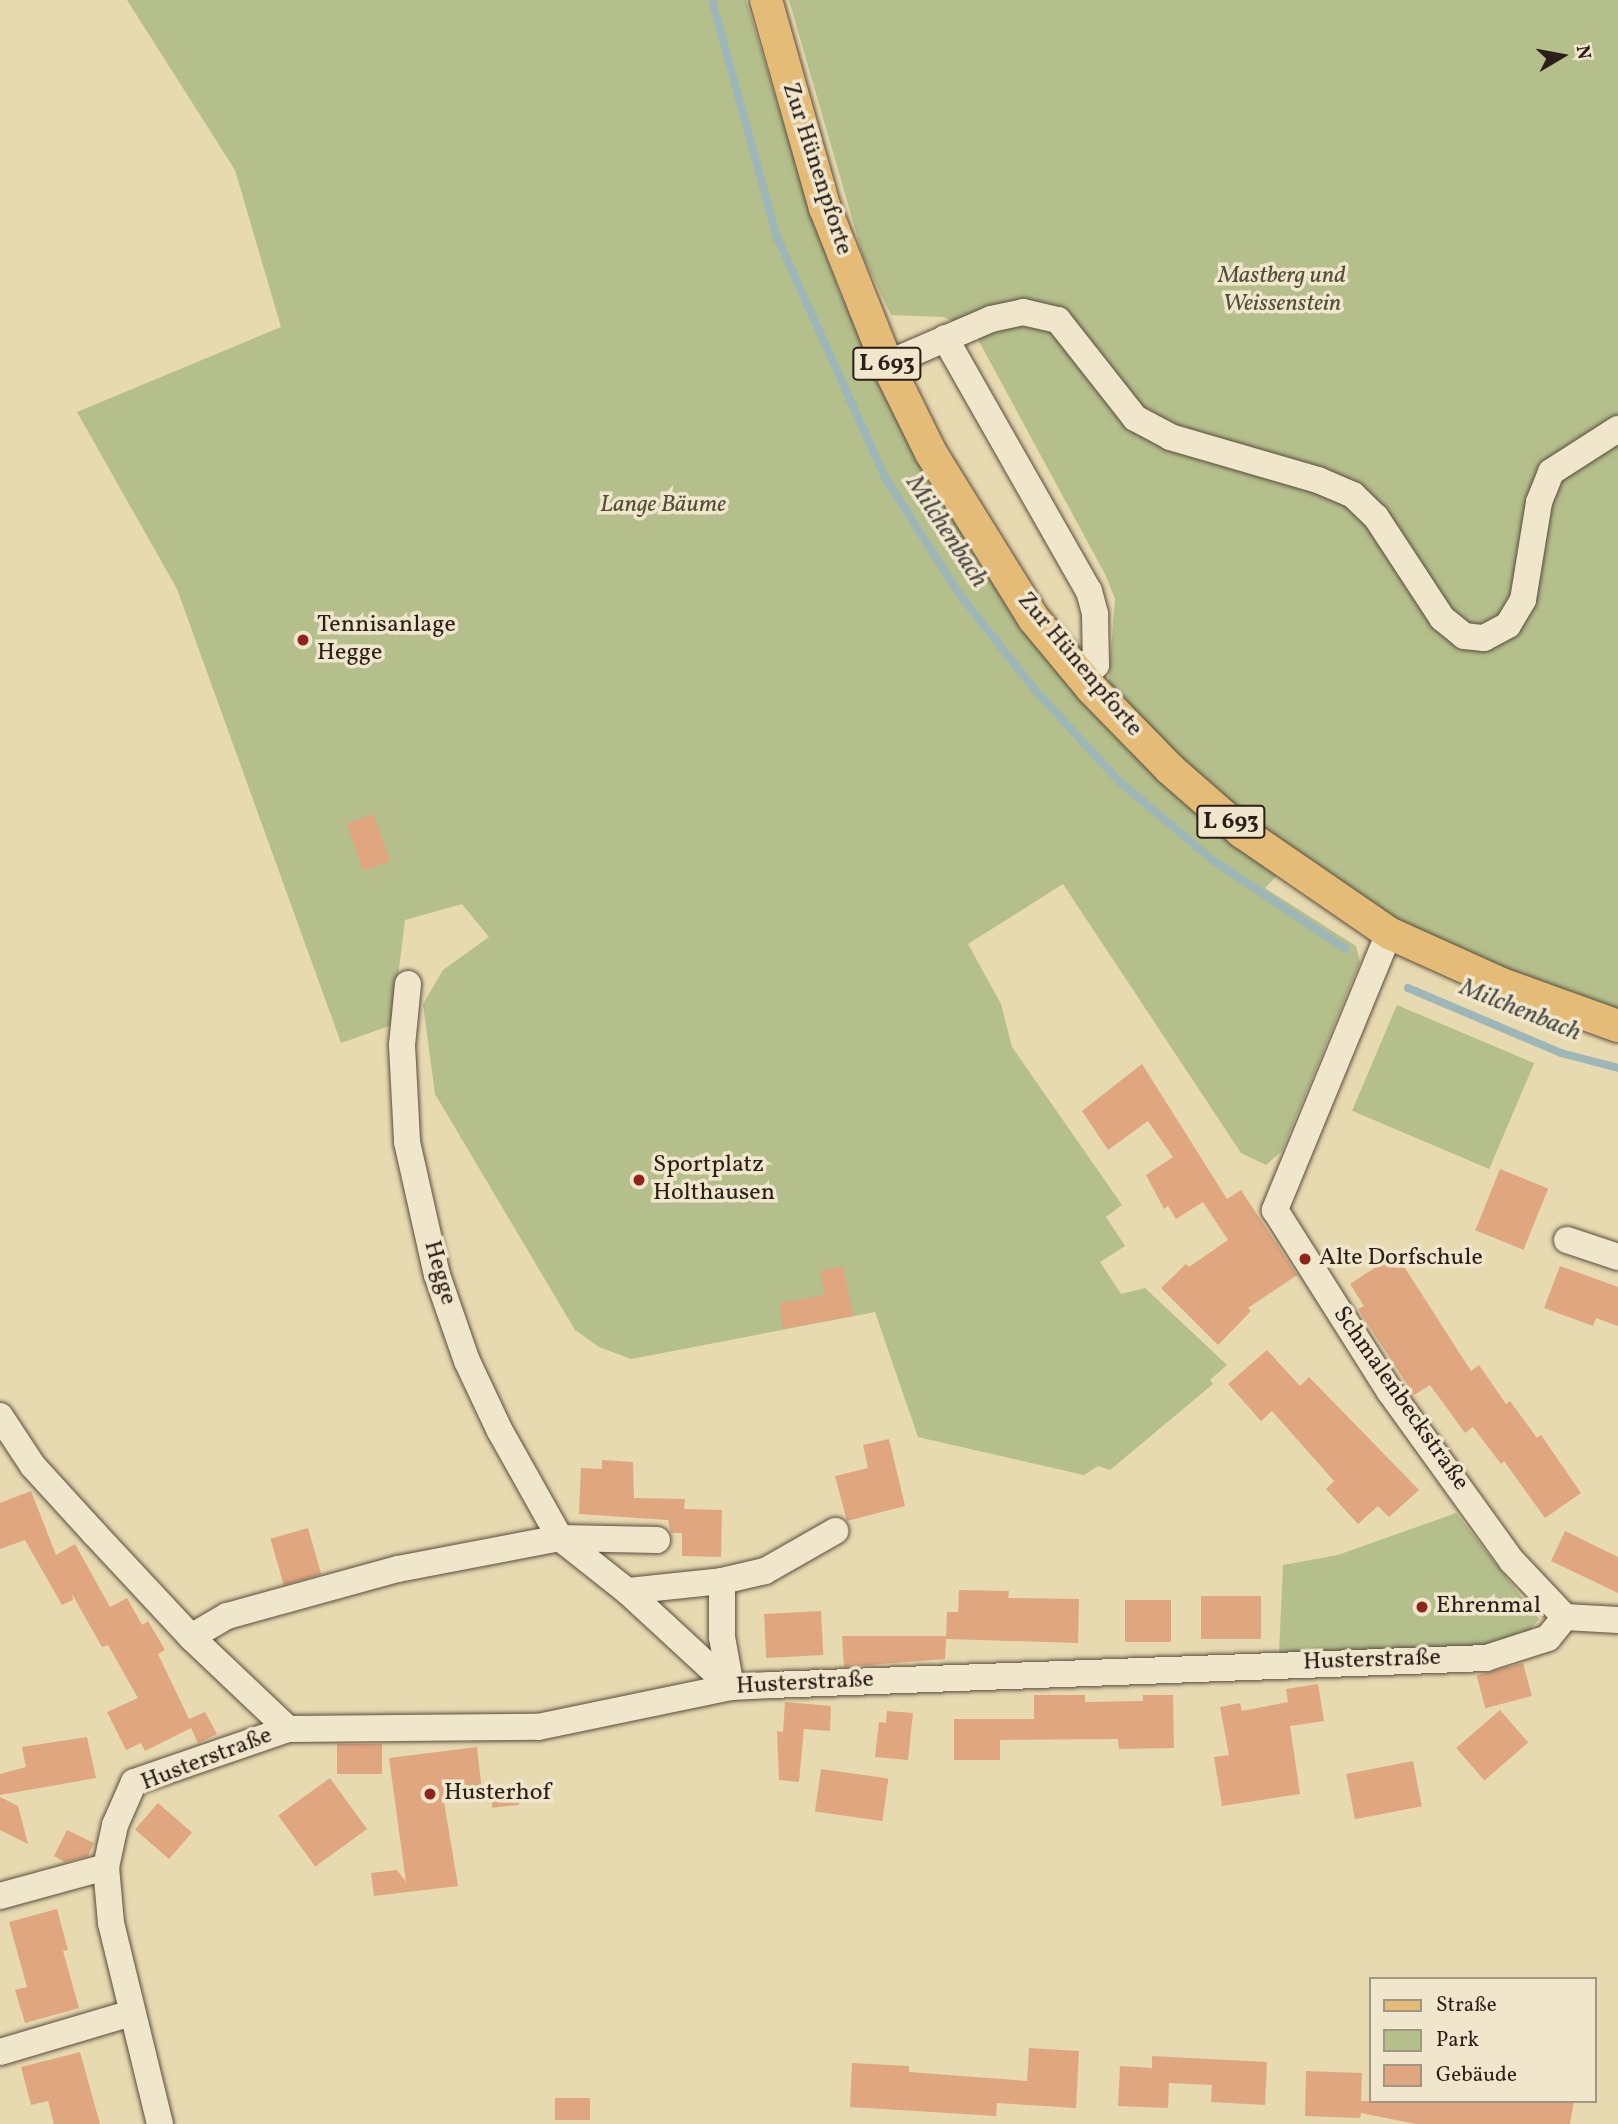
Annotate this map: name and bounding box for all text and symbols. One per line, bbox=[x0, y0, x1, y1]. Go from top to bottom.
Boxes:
north arrow bbox=[1527, 21, 1597, 91]
text: N bbox=[1569, 43, 1597, 61]
street label: Zur Hünenpforte bbox=[775, 79, 857, 259]
park label: Mastberg und Weissenstein bbox=[1218, 263, 1346, 319]
road number: L 693 bbox=[852, 344, 922, 384]
water label: Milchenbach bbox=[898, 470, 994, 594]
park label: Lange Bäume bbox=[600, 492, 726, 520]
street label: Zur Hünenpforte bbox=[1010, 587, 1148, 743]
place label: Tennisanlage Hegge bbox=[317, 612, 456, 668]
marker: Tennisanlage Hegge bbox=[295, 632, 311, 648]
road number: L 693 bbox=[1196, 802, 1266, 842]
water label: Milchenbach bbox=[1455, 973, 1585, 1049]
place label: Sportplatz Holthausen bbox=[653, 1152, 775, 1208]
marker: Sportplatz Holthausen bbox=[631, 1172, 647, 1188]
street label: Hegge bbox=[416, 1238, 462, 1308]
place label: Alte Dorfschule bbox=[1319, 1245, 1483, 1273]
marker: Alte Dorfschule bbox=[1297, 1251, 1313, 1267]
street label: Schmalenbeckstraße bbox=[1326, 1301, 1474, 1497]
place label: Ehrenmal bbox=[1436, 1593, 1541, 1621]
marker: Ehrenmal bbox=[1414, 1599, 1430, 1615]
street label: Husterstraße bbox=[1303, 1644, 1441, 1678]
street label: Husterstraße bbox=[735, 1666, 875, 1702]
street label: Husterstraße bbox=[137, 1722, 277, 1798]
place label: Husterhof bbox=[444, 1780, 551, 1808]
marker: Husterhof bbox=[422, 1786, 438, 1802]
legend bbox=[1370, 1977, 1597, 2103]
text: Straße bbox=[1436, 1991, 1497, 2020]
text: Park bbox=[1436, 2026, 1479, 2055]
text: Gebäude bbox=[1436, 2061, 1517, 2090]

